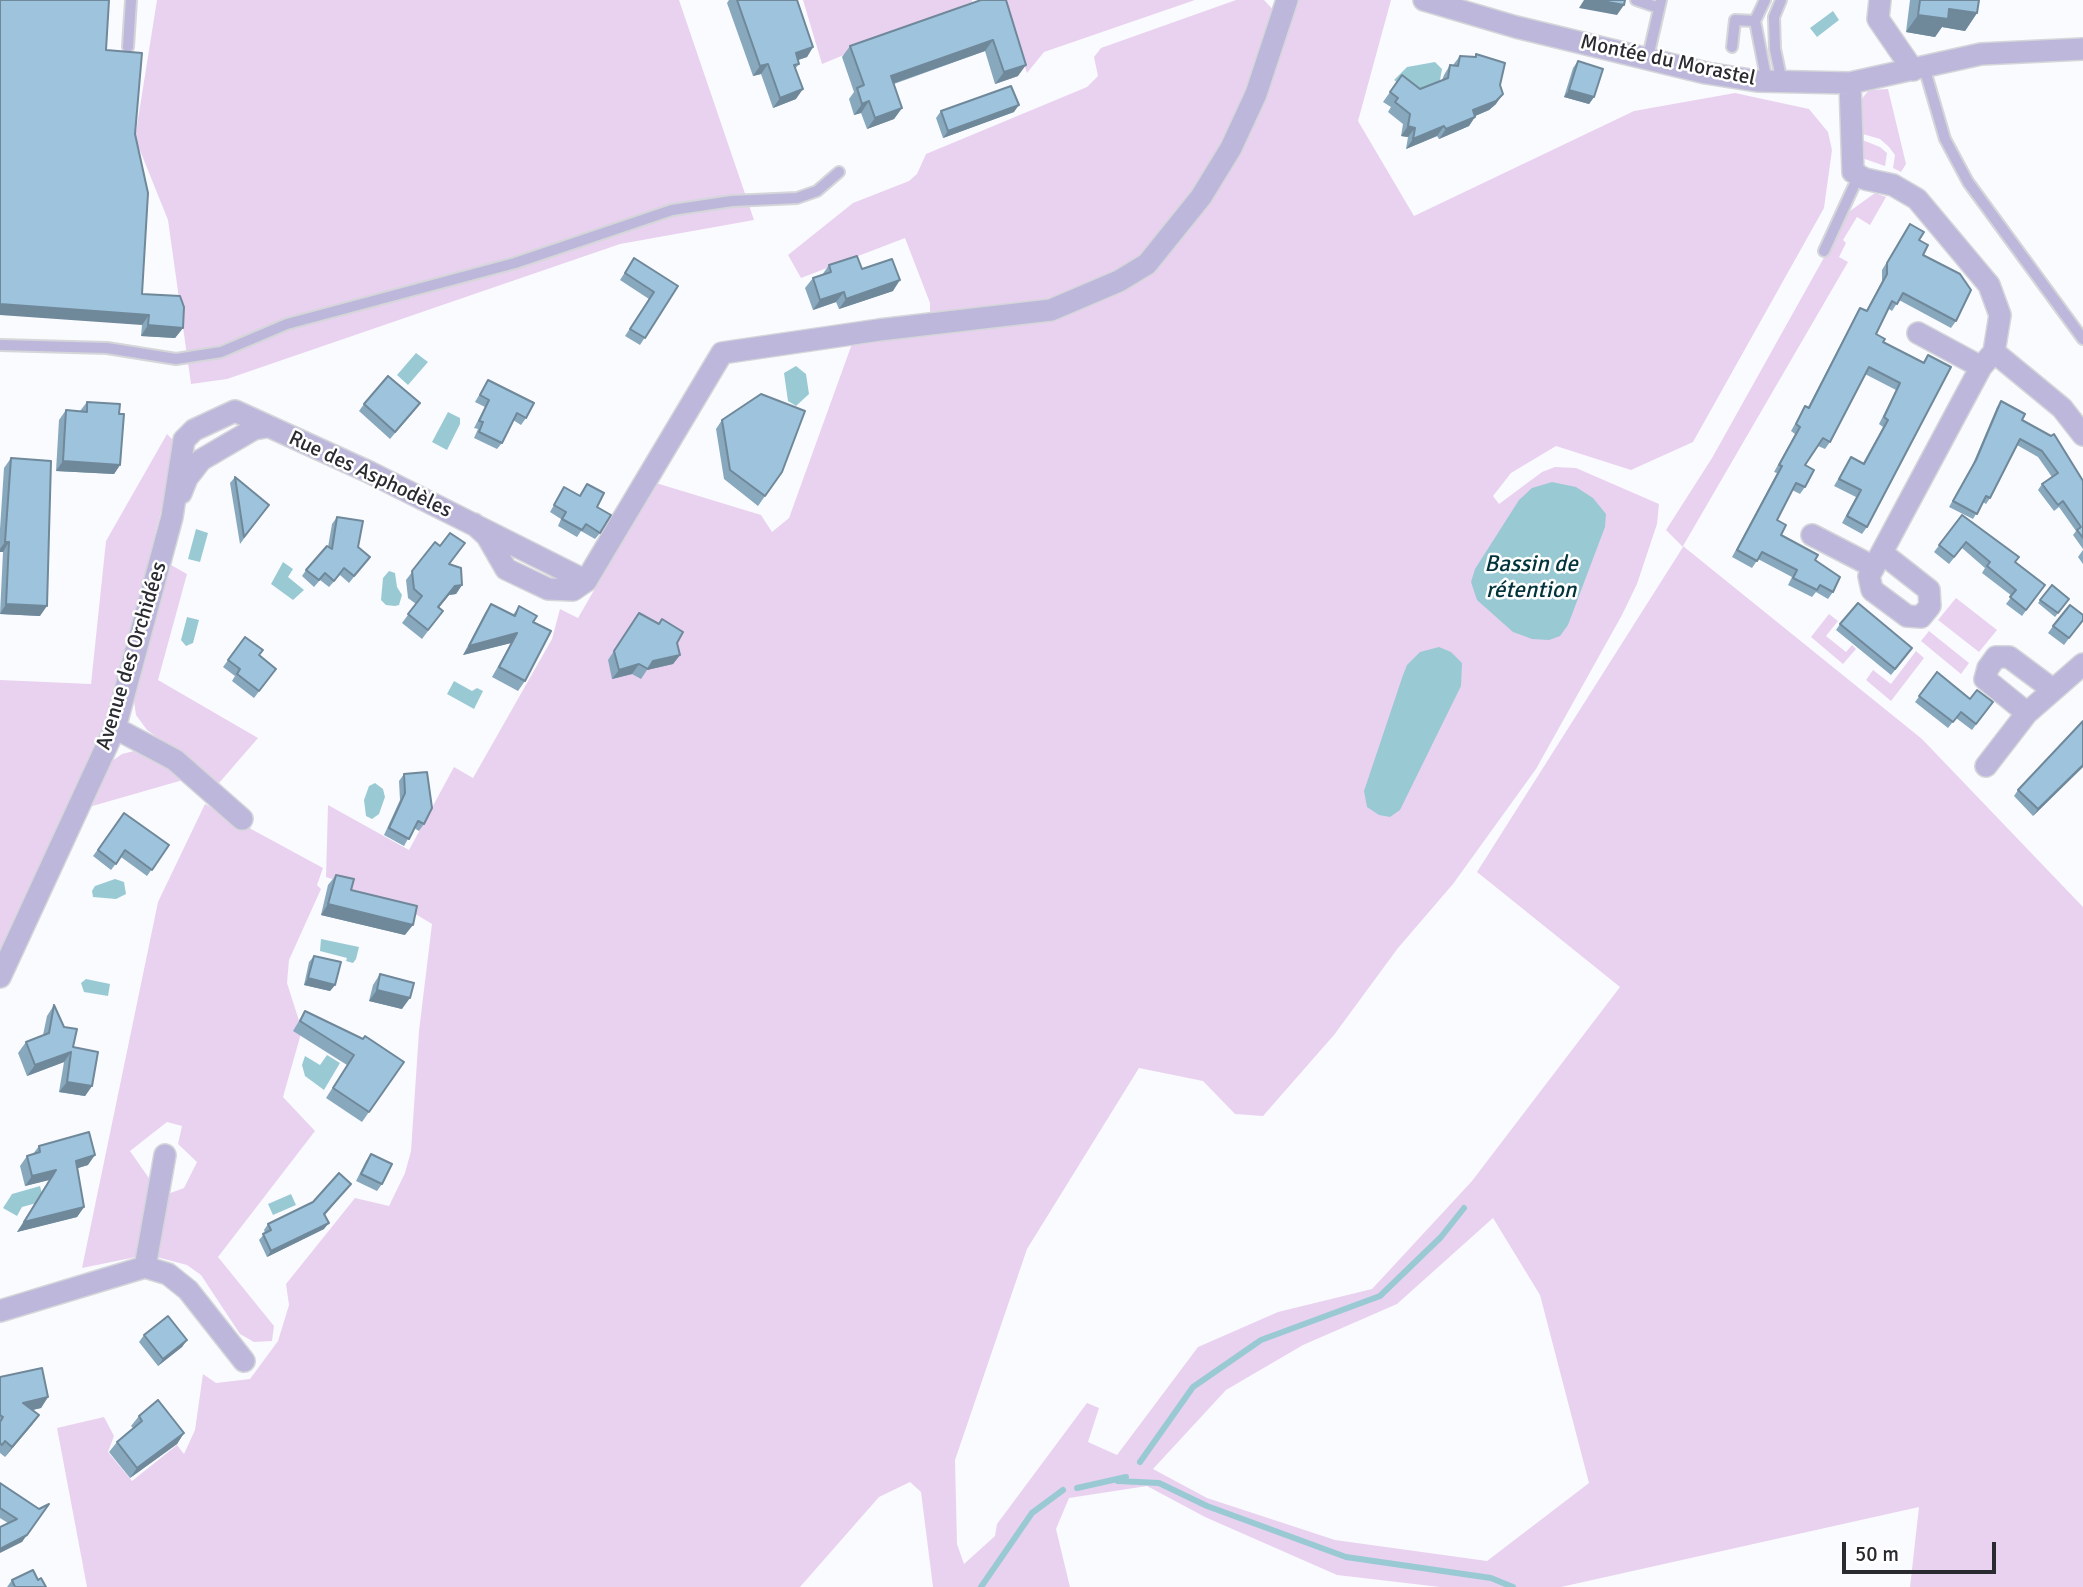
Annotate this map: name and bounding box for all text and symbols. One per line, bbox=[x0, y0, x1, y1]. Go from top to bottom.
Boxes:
street label: Montée du Morastel bbox=[1578, 30, 1758, 92]
street label: Rue des Asphodèles bbox=[284, 426, 456, 524]
water label: Bassin de rétention bbox=[1484, 551, 1578, 605]
street label: Avenue des Orchidées bbox=[91, 559, 173, 753]
scale bar bbox=[1845, 1528, 1999, 1572]
text: 50 m bbox=[1855, 1541, 1899, 1567]

